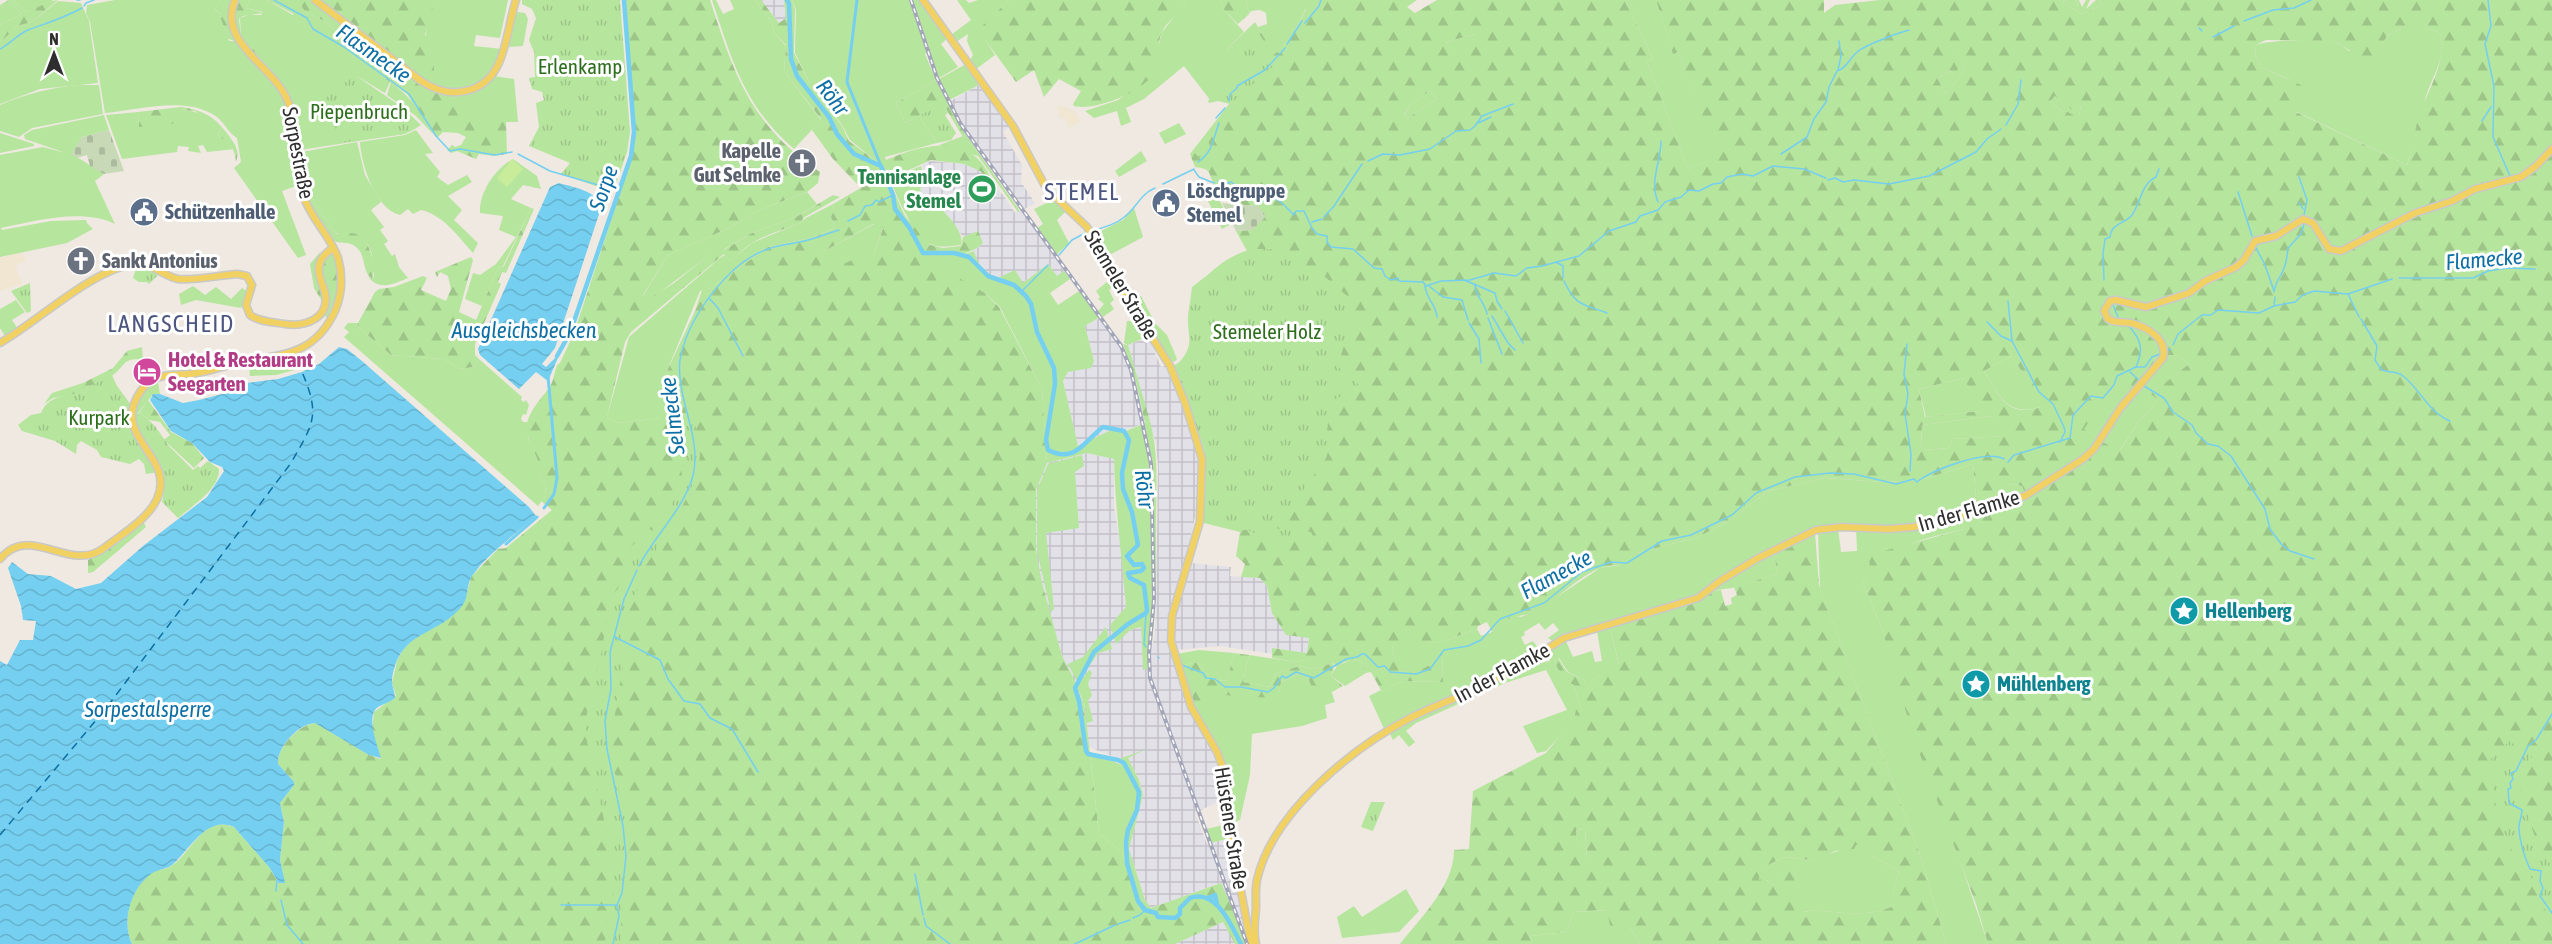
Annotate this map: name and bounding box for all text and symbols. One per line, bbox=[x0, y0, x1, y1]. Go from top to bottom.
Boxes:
water label: Flasmecke bbox=[332, 18, 416, 88]
north arrow bbox=[24, 24, 84, 84]
text: N bbox=[49, 30, 59, 48]
park label: Erlenkamp bbox=[538, 54, 622, 78]
water label: Röhr bbox=[811, 74, 856, 121]
park label: Piepenbruch bbox=[310, 99, 408, 123]
street label: Sorpestraße bbox=[278, 105, 320, 201]
place label: Kapelle Gut Selmke bbox=[693, 138, 781, 186]
church icon: Kapelle Gut Selmke bbox=[786, 147, 818, 179]
water label: Sorpe bbox=[583, 162, 623, 215]
place label: Tennisanlage Stemel bbox=[857, 164, 961, 212]
sports icon: Tennisanlage Stemel bbox=[966, 173, 998, 205]
district label: STEMEL bbox=[1044, 178, 1120, 205]
place label: Löschgruppe Stemel bbox=[1187, 178, 1285, 226]
public building icon: Löschgruppe Stemel bbox=[1150, 187, 1182, 219]
public building icon: Schützenhalle bbox=[128, 196, 160, 228]
place label: Schützenhalle bbox=[165, 199, 275, 223]
street label: Stemeler Straße bbox=[1080, 226, 1164, 343]
water label: Flamecke bbox=[2444, 243, 2524, 275]
church icon: Sankt Antonius bbox=[65, 245, 97, 277]
place label: Sankt Antonius bbox=[102, 248, 218, 272]
district label: LANGSCHEID bbox=[107, 310, 235, 337]
water label: Ausgleichsbecken bbox=[451, 317, 597, 343]
park label: Stemeler Holz bbox=[1213, 319, 1321, 343]
place label: Hotel & Restaurant Seegarten bbox=[168, 347, 313, 395]
hotel icon: Hotel & Restaurant Seegarten bbox=[131, 356, 163, 388]
water label: Selmecke bbox=[654, 376, 690, 457]
park label: Kurpark bbox=[68, 405, 130, 429]
water label: Röhr bbox=[1130, 468, 1160, 511]
street label: In der Flamke bbox=[1915, 484, 2022, 536]
water label: Flamecke bbox=[1516, 544, 1596, 604]
place icon: Hellenberg bbox=[2168, 595, 2200, 627]
place label: Hellenberg bbox=[2205, 598, 2292, 622]
street label: In der Flamke bbox=[1450, 637, 1553, 707]
place icon: Mühlenberg bbox=[1960, 668, 1992, 700]
place label: Mühlenberg bbox=[1997, 671, 2092, 695]
water label: Sorpestalsperre bbox=[84, 696, 211, 722]
street label: Hüstener Straße bbox=[1210, 765, 1254, 891]

